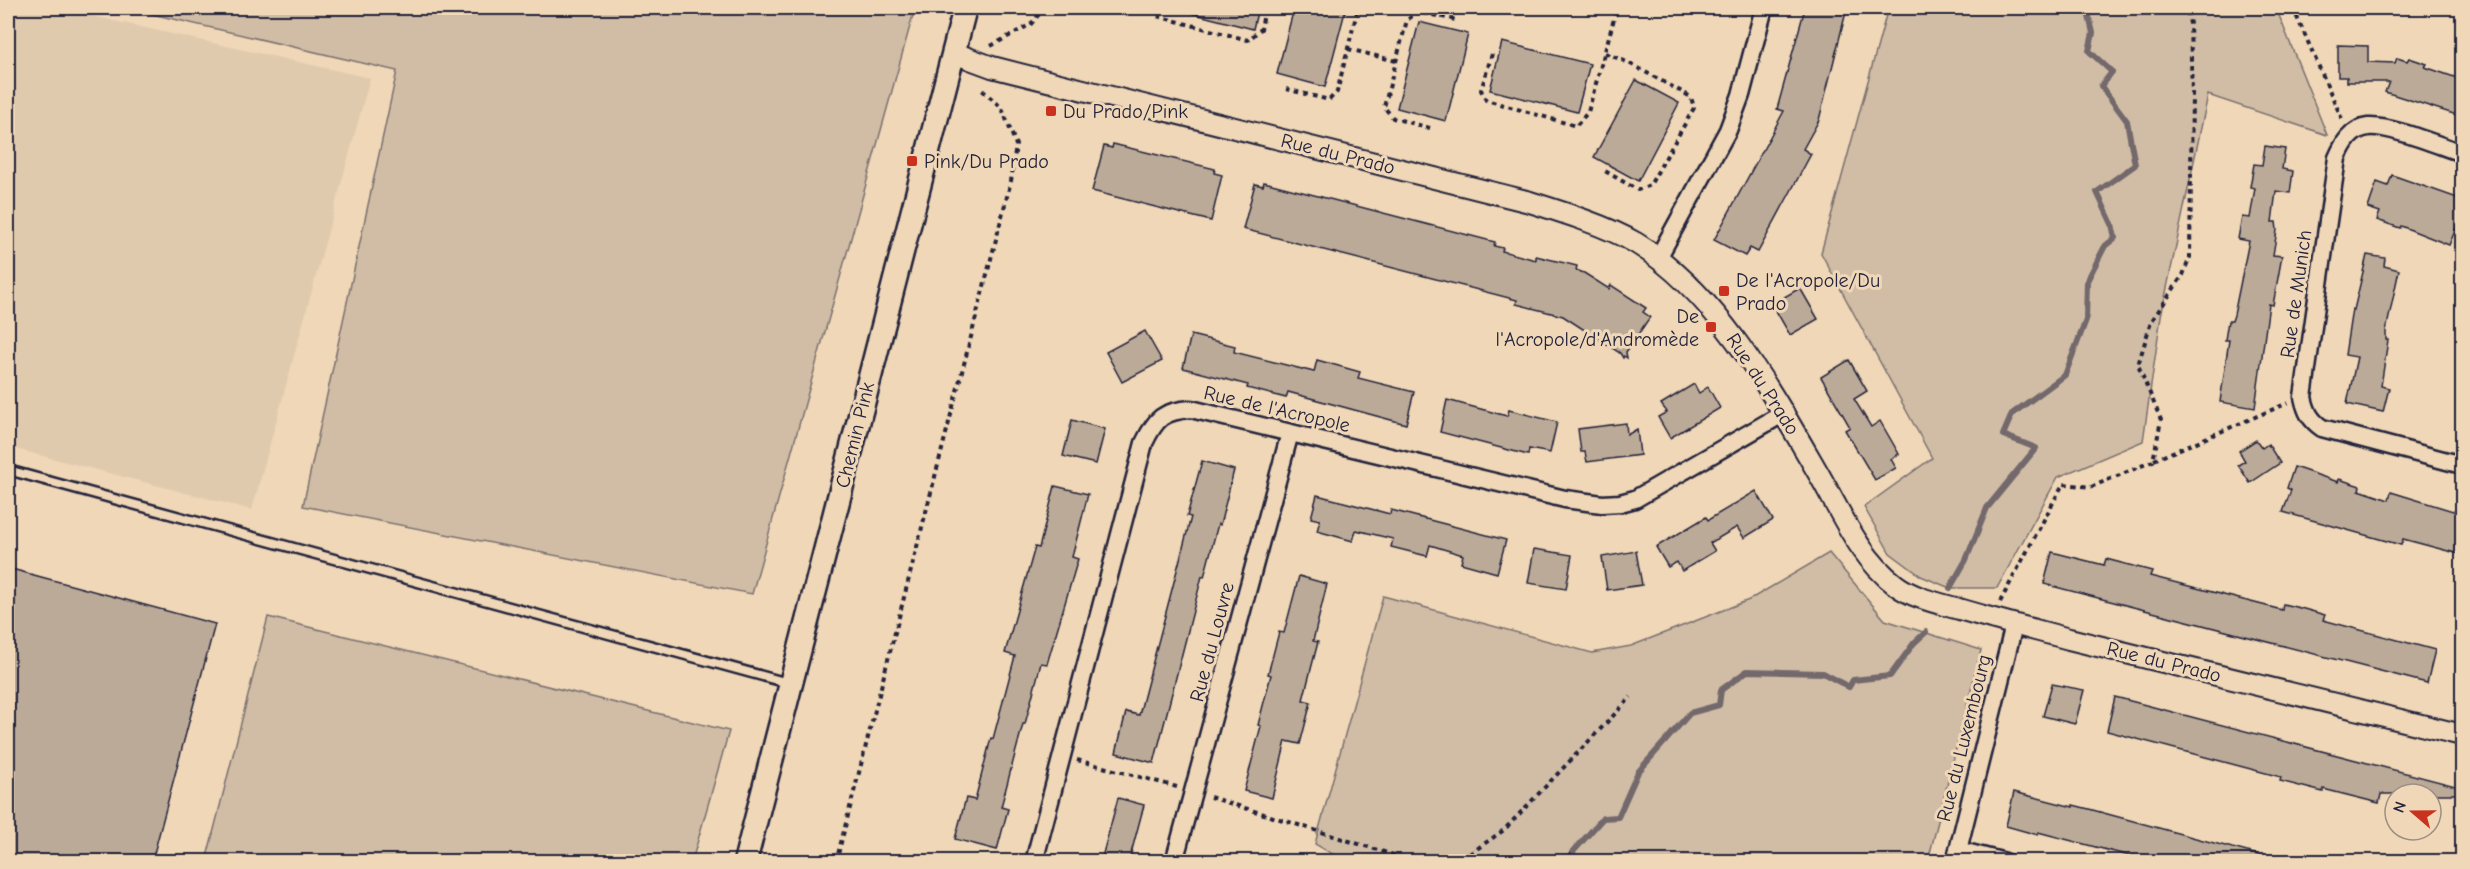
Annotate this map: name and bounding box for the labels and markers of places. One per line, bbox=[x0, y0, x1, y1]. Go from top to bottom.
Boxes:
place label: Du Prado/Pink bbox=[1063, 100, 1188, 123]
marker: Du Prado/Pink bbox=[1044, 104, 1058, 118]
place label: Pink/Du Prado bbox=[924, 150, 1049, 173]
marker: Pink/Du Prado bbox=[905, 154, 919, 168]
place label: De l'Acropole/Du Prado bbox=[1736, 269, 1880, 315]
marker: De l'Acropole/Du Prado bbox=[1717, 284, 1731, 298]
place label: De l'Acropole/d'Andromède bbox=[1496, 305, 1699, 351]
marker: De l'Acropole/d'Andromède bbox=[1704, 320, 1718, 334]

